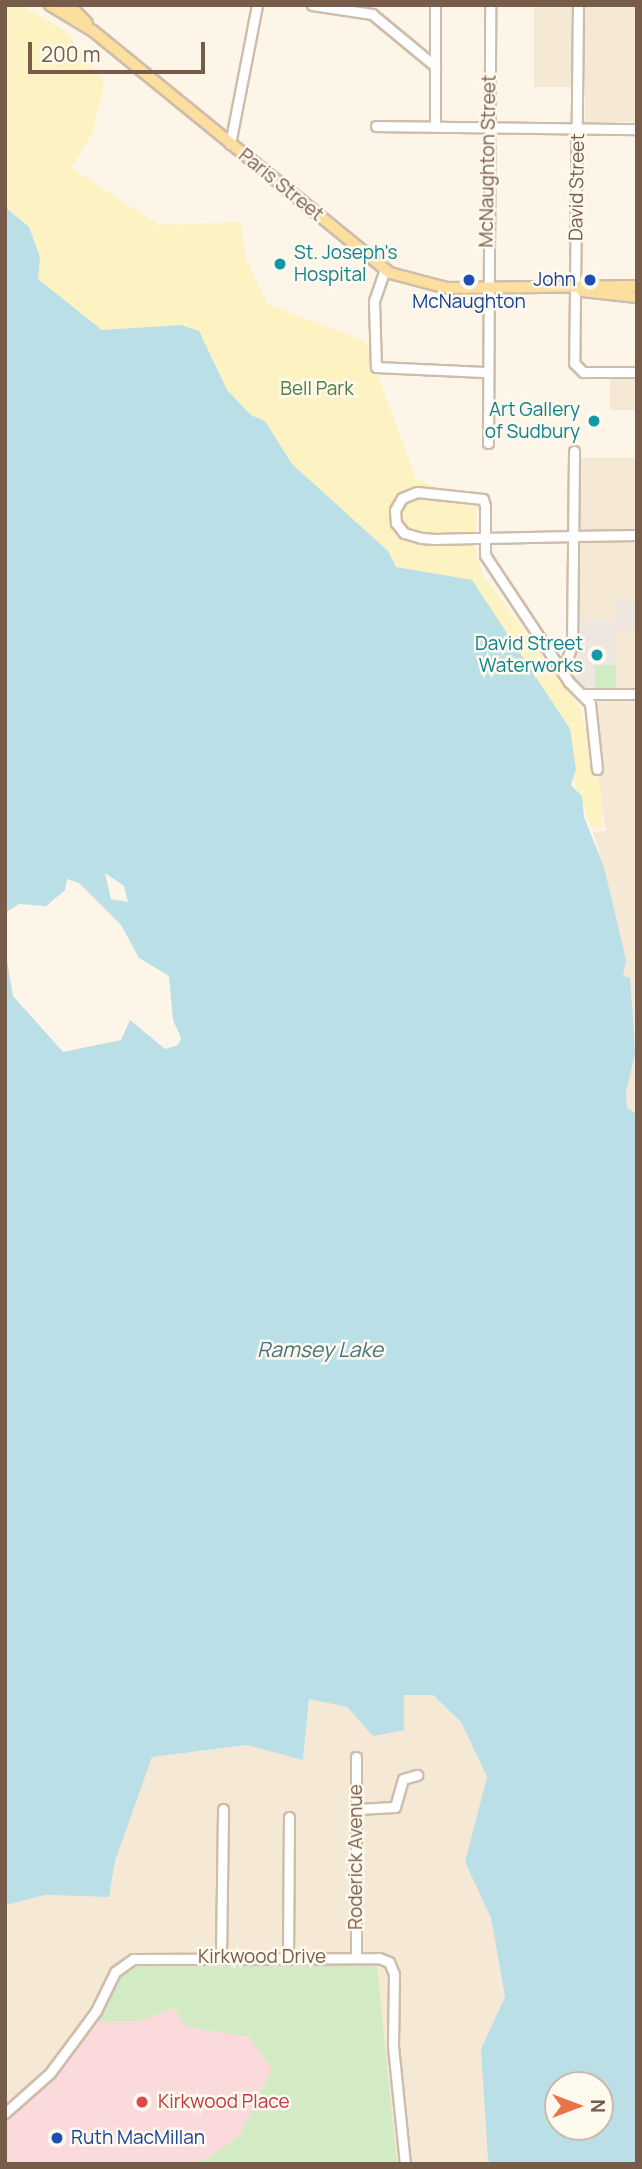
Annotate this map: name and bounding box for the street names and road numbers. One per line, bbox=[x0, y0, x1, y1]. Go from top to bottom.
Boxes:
street label: McNaughton Street bbox=[475, 74, 501, 248]
street label: David Street bbox=[565, 133, 589, 241]
street label: Paris Street bbox=[234, 144, 328, 226]
street label: Roderick Avenue bbox=[345, 1784, 367, 1930]
street label: Kirkwood Drive bbox=[198, 1946, 326, 1968]

